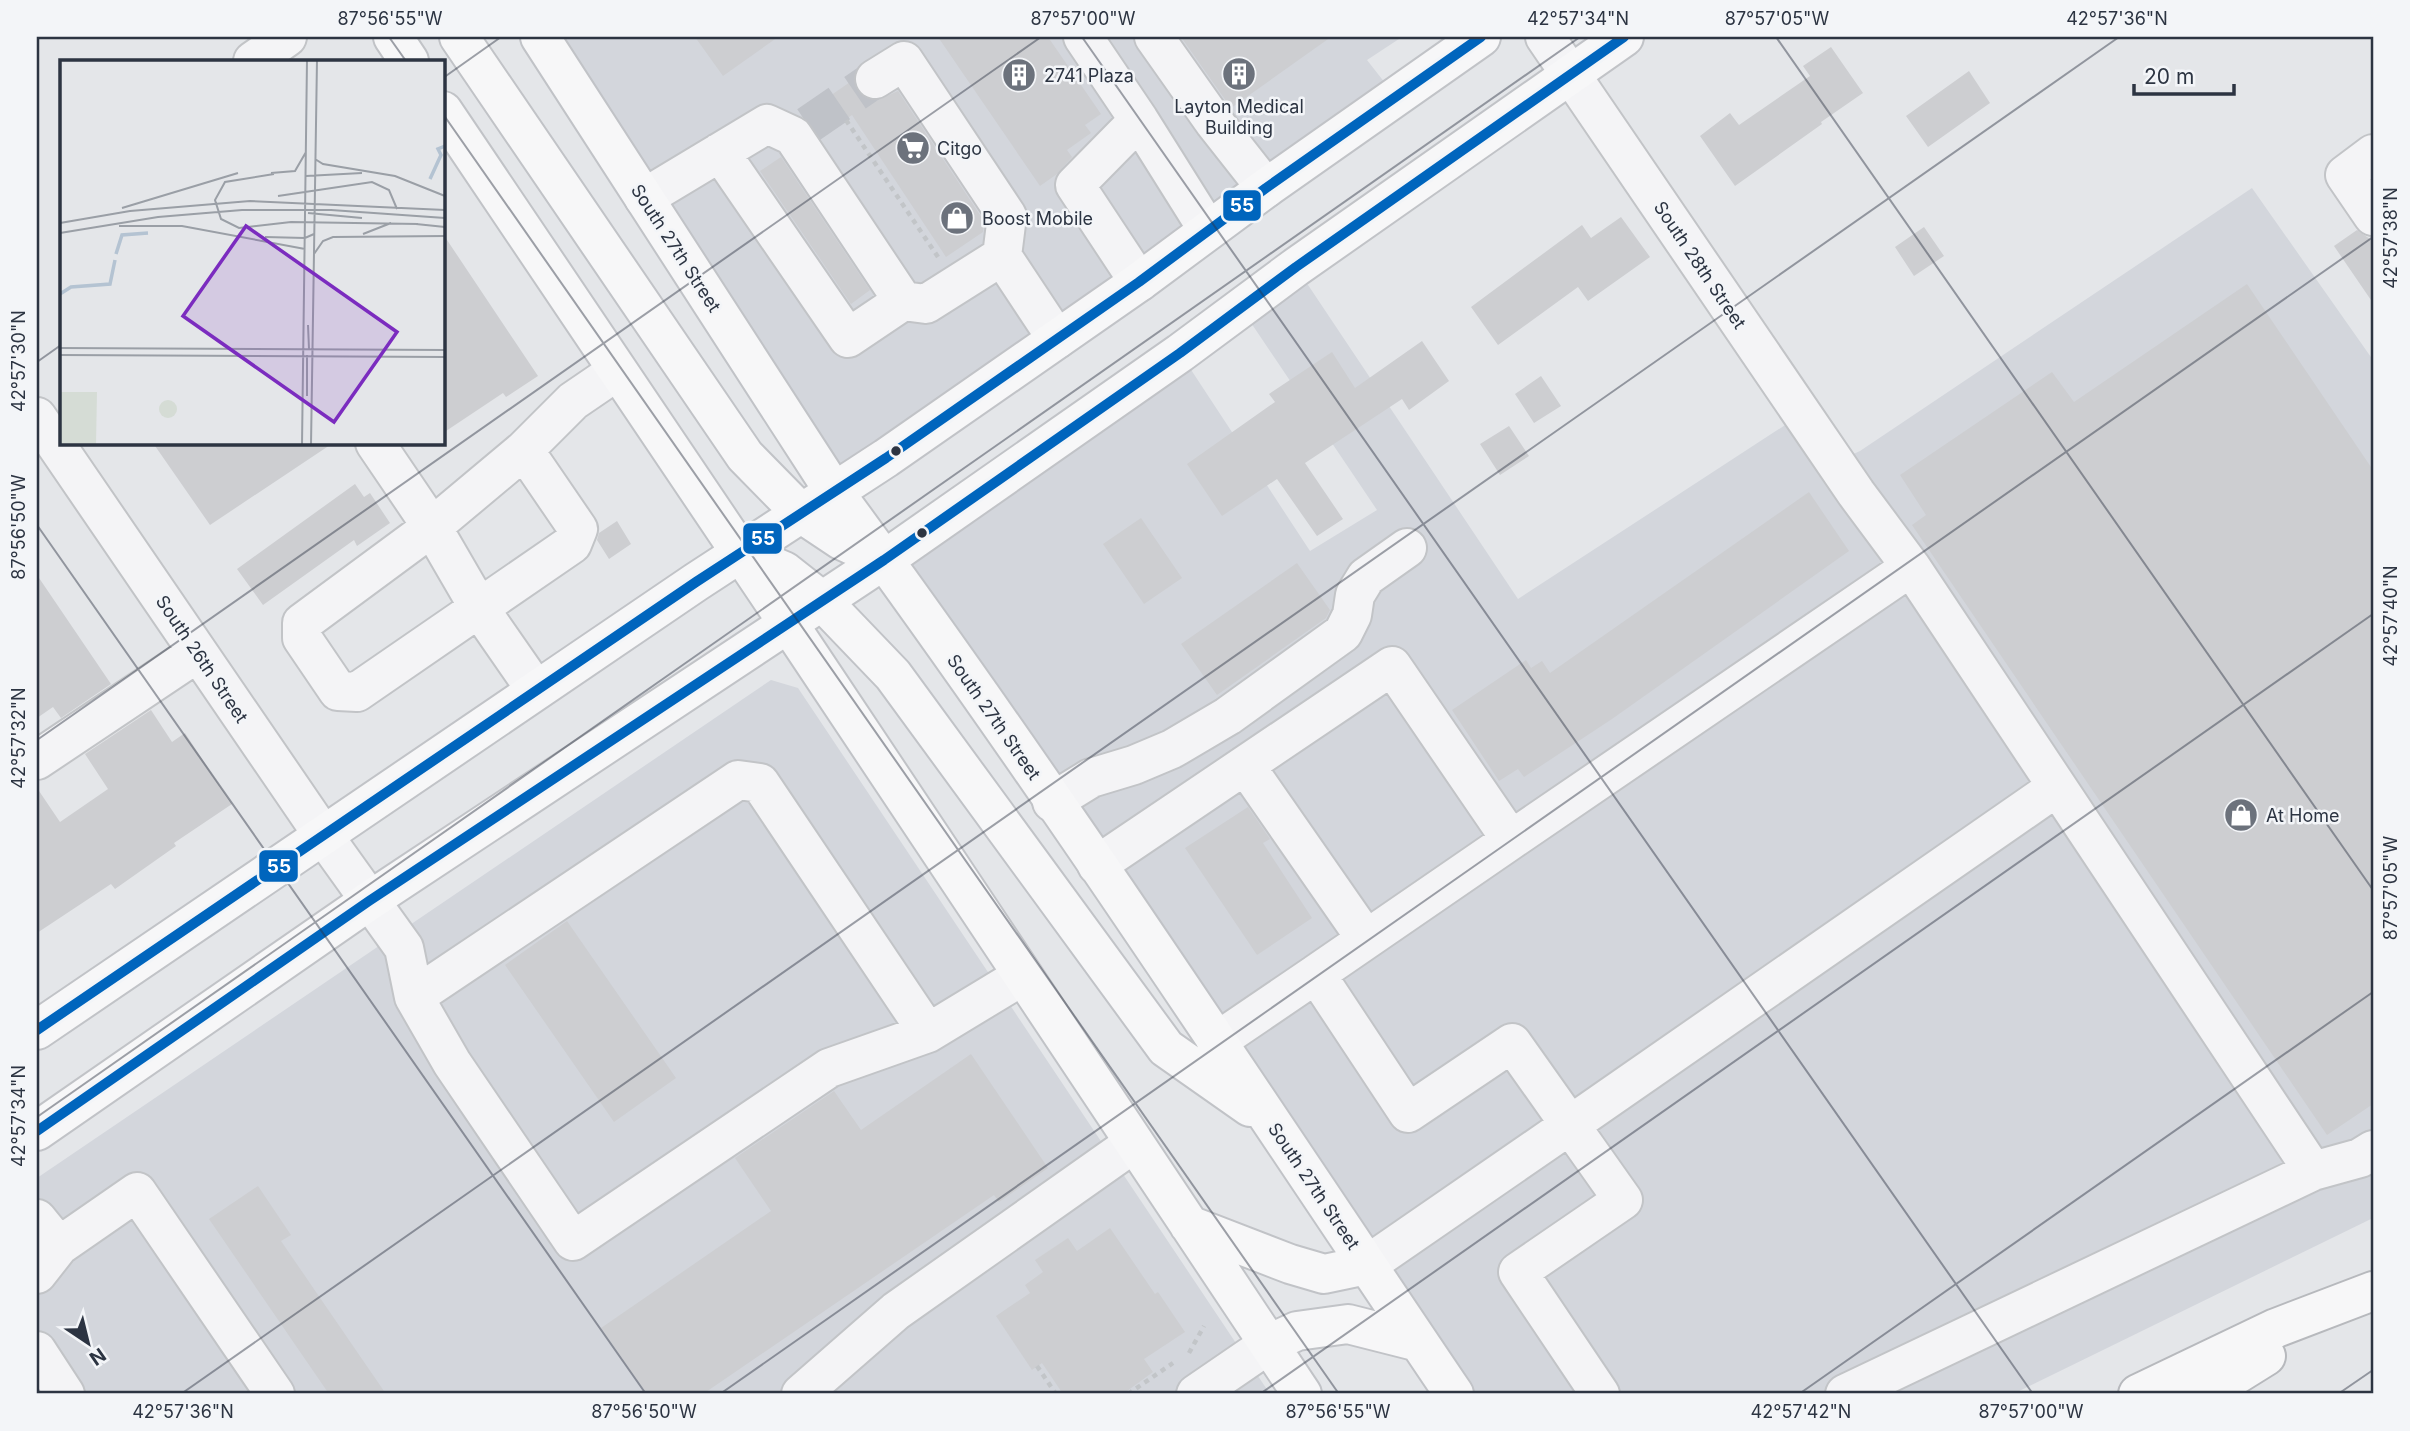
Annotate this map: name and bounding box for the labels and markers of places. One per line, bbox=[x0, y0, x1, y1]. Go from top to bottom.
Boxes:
building icon: Layton Medical Building bbox=[1220, 55, 1258, 93]
building icon: 2741 Plaza bbox=[1000, 56, 1038, 94]
place label: 2741 Plaza bbox=[1044, 65, 1134, 86]
place label: Layton Medical Building bbox=[1174, 96, 1304, 138]
supermarket icon: Citgo bbox=[894, 129, 932, 167]
place label: Citgo bbox=[937, 138, 982, 159]
shop icon: Boost Mobile bbox=[938, 199, 976, 237]
place label: Boost Mobile bbox=[982, 208, 1093, 229]
unlabelled marker bbox=[889, 444, 903, 458]
unlabelled marker bbox=[915, 526, 929, 540]
shop icon: At Home bbox=[2222, 796, 2260, 834]
place label: At Home bbox=[2266, 805, 2339, 826]

